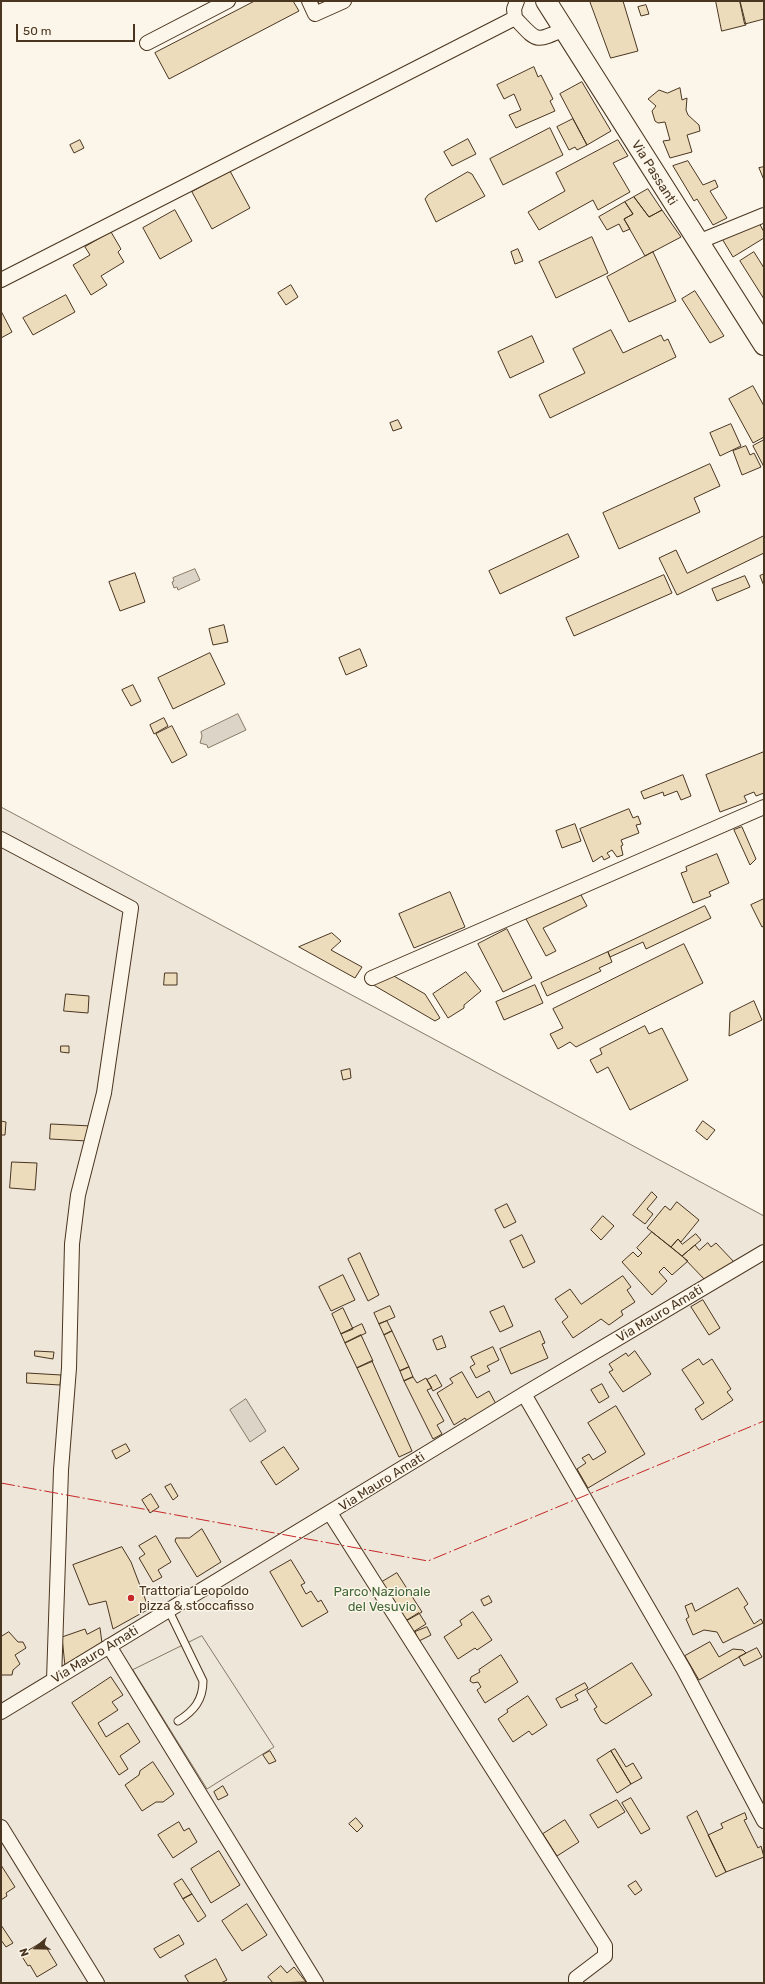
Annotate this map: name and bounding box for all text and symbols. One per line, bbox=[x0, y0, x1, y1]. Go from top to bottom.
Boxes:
scale bar bbox=[18, 16, 137, 42]
text: 50 m bbox=[23, 24, 51, 38]
street label: Via Passanti bbox=[628, 138, 680, 208]
street label: Via Mauro Amati bbox=[614, 1282, 706, 1346]
street label: Via Mauro Amati bbox=[336, 1449, 428, 1515]
place label: Trattoria Leopoldo pizza & stoccafisso bbox=[139, 1583, 254, 1614]
park label: Parco Nazionale del Vesuvio bbox=[334, 1584, 430, 1615]
marker: Trattoria Leopoldo pizza & stoccafisso bbox=[126, 1593, 136, 1603]
street label: Via Mauro Amati bbox=[49, 1623, 141, 1687]
north arrow bbox=[16, 1928, 56, 1968]
text: N bbox=[17, 1946, 32, 1958]

